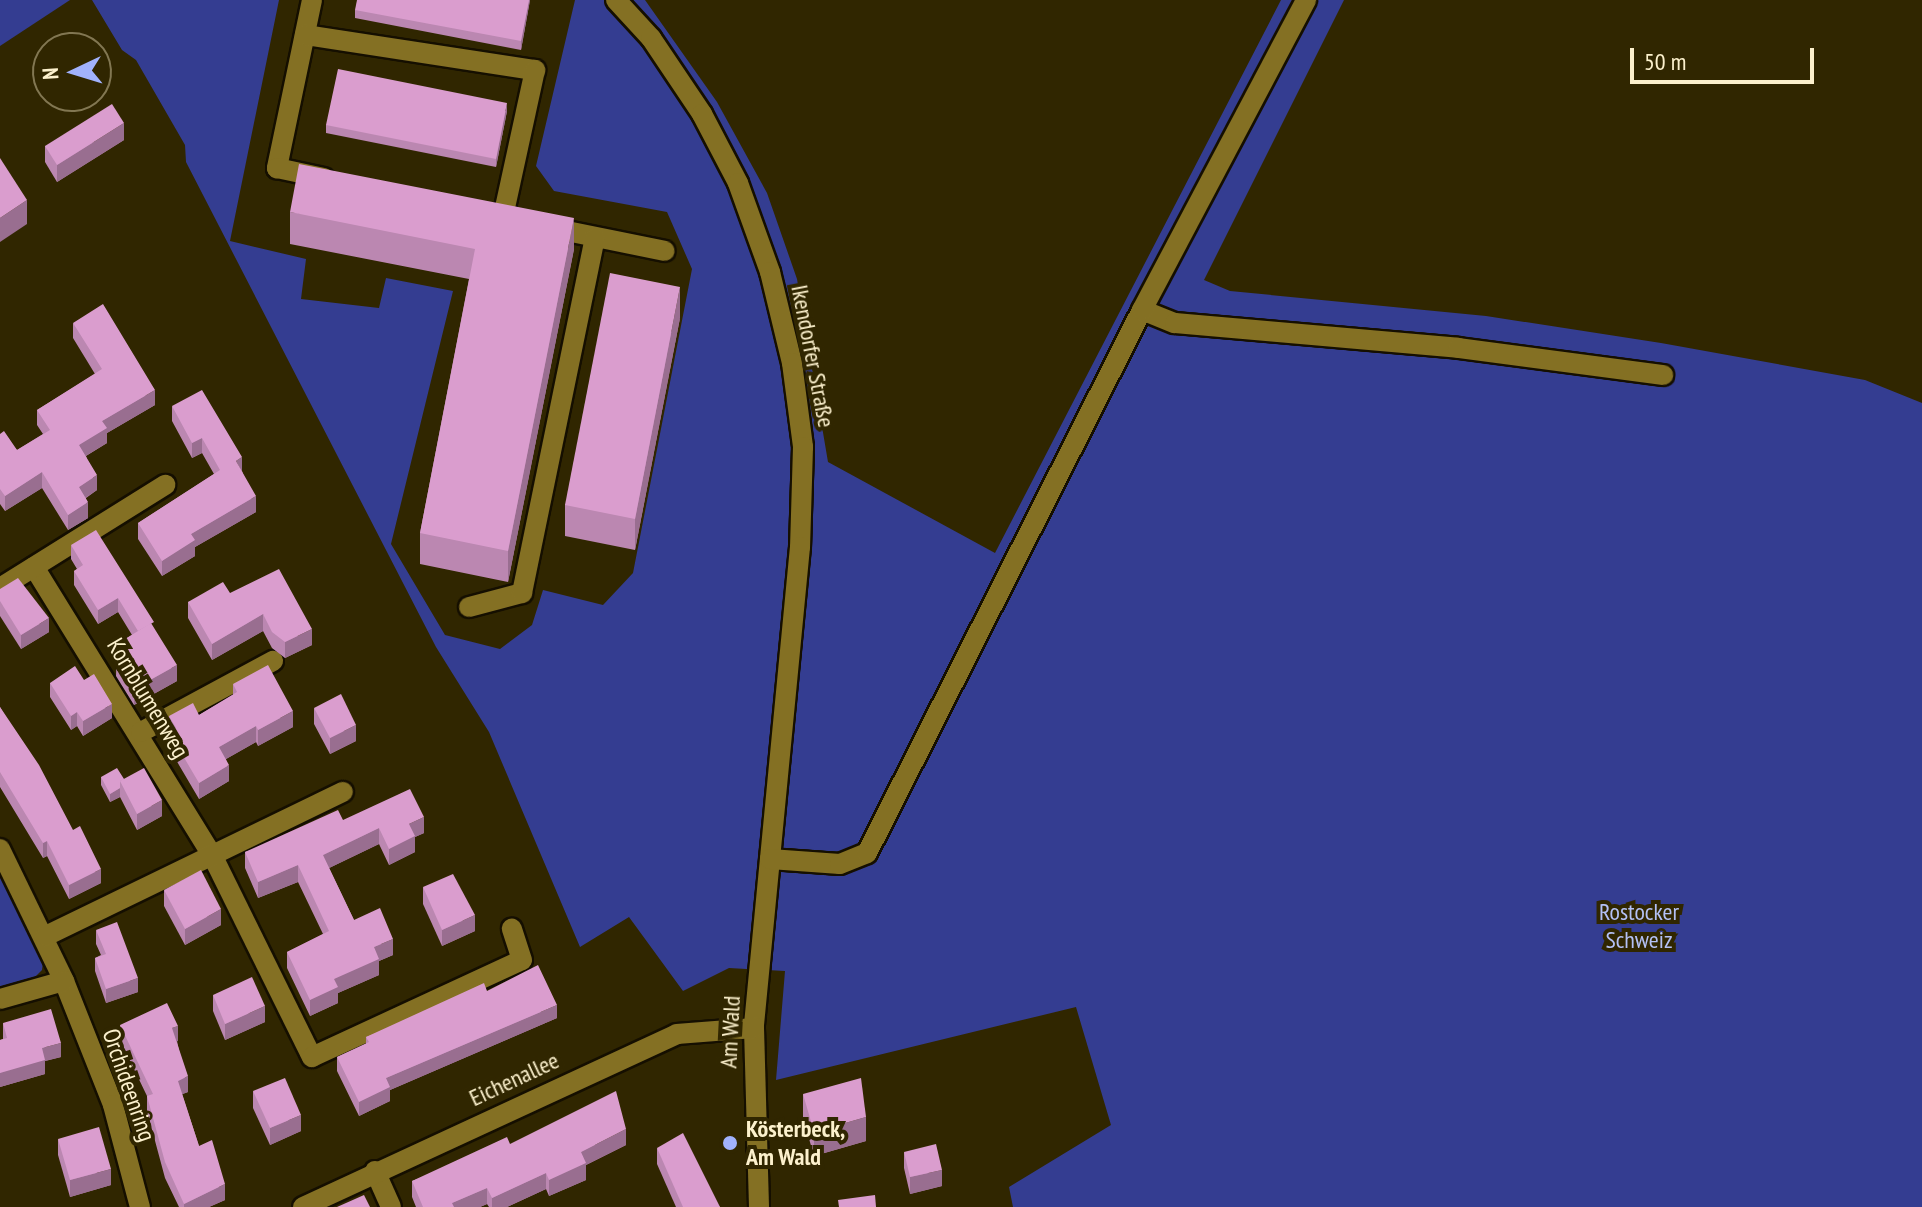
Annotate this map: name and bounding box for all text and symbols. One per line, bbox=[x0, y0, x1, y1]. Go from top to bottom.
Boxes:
north arrow bbox=[32, 32, 112, 112]
scale bar bbox=[1634, 32, 1818, 82]
text: 50 m bbox=[1644, 46, 1686, 77]
text: N bbox=[36, 67, 64, 80]
street label: Ikendorfer Straße bbox=[785, 282, 841, 430]
street label: Kornblumenweg bbox=[101, 633, 195, 763]
park label: Rostocker Schweiz bbox=[1599, 898, 1679, 954]
street label: Am Wald bbox=[714, 995, 746, 1069]
street label: Orchideenring bbox=[96, 1025, 162, 1145]
street label: Eichenallee bbox=[465, 1046, 563, 1112]
place label: Kösterbeck, Am Wald bbox=[746, 1115, 845, 1171]
marker: Kösterbeck, Am Wald bbox=[721, 1134, 739, 1152]

